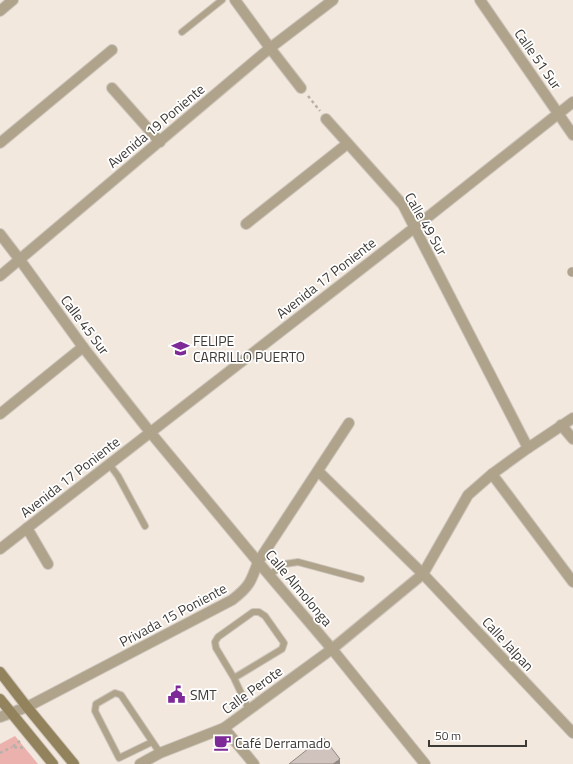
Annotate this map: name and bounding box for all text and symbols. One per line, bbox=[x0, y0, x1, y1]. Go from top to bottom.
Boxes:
street label: Calle 51 Sur bbox=[510, 24, 567, 93]
street label: Avenida 19 Poniente bbox=[102, 79, 209, 173]
street label: Calle 49 Sur bbox=[400, 188, 453, 259]
street label: Avenida 17 Poniente bbox=[271, 232, 380, 323]
street label: Calle 45 Sur bbox=[56, 290, 115, 359]
place label: FELIPE CARRILLO PUERTO bbox=[193, 330, 305, 367]
school or university icon: FELIPE CARRILLO PUERTO bbox=[170, 339, 190, 359]
street label: Avenida 17 Poniente bbox=[15, 431, 124, 522]
street label: Calle Almolonga bbox=[261, 545, 338, 631]
street label: Privada 15 Poniente bbox=[115, 577, 230, 652]
street label: Calle Jalpan bbox=[478, 612, 539, 675]
street label: Calle Perote bbox=[217, 660, 286, 719]
place label: SMT bbox=[190, 684, 217, 705]
public building icon: SMT bbox=[167, 685, 187, 705]
scale bar bbox=[429, 722, 526, 748]
text: 50 m bbox=[435, 726, 461, 745]
place label: Café Derramado bbox=[235, 732, 331, 753]
cafe icon: Café Derramado bbox=[212, 733, 232, 753]

